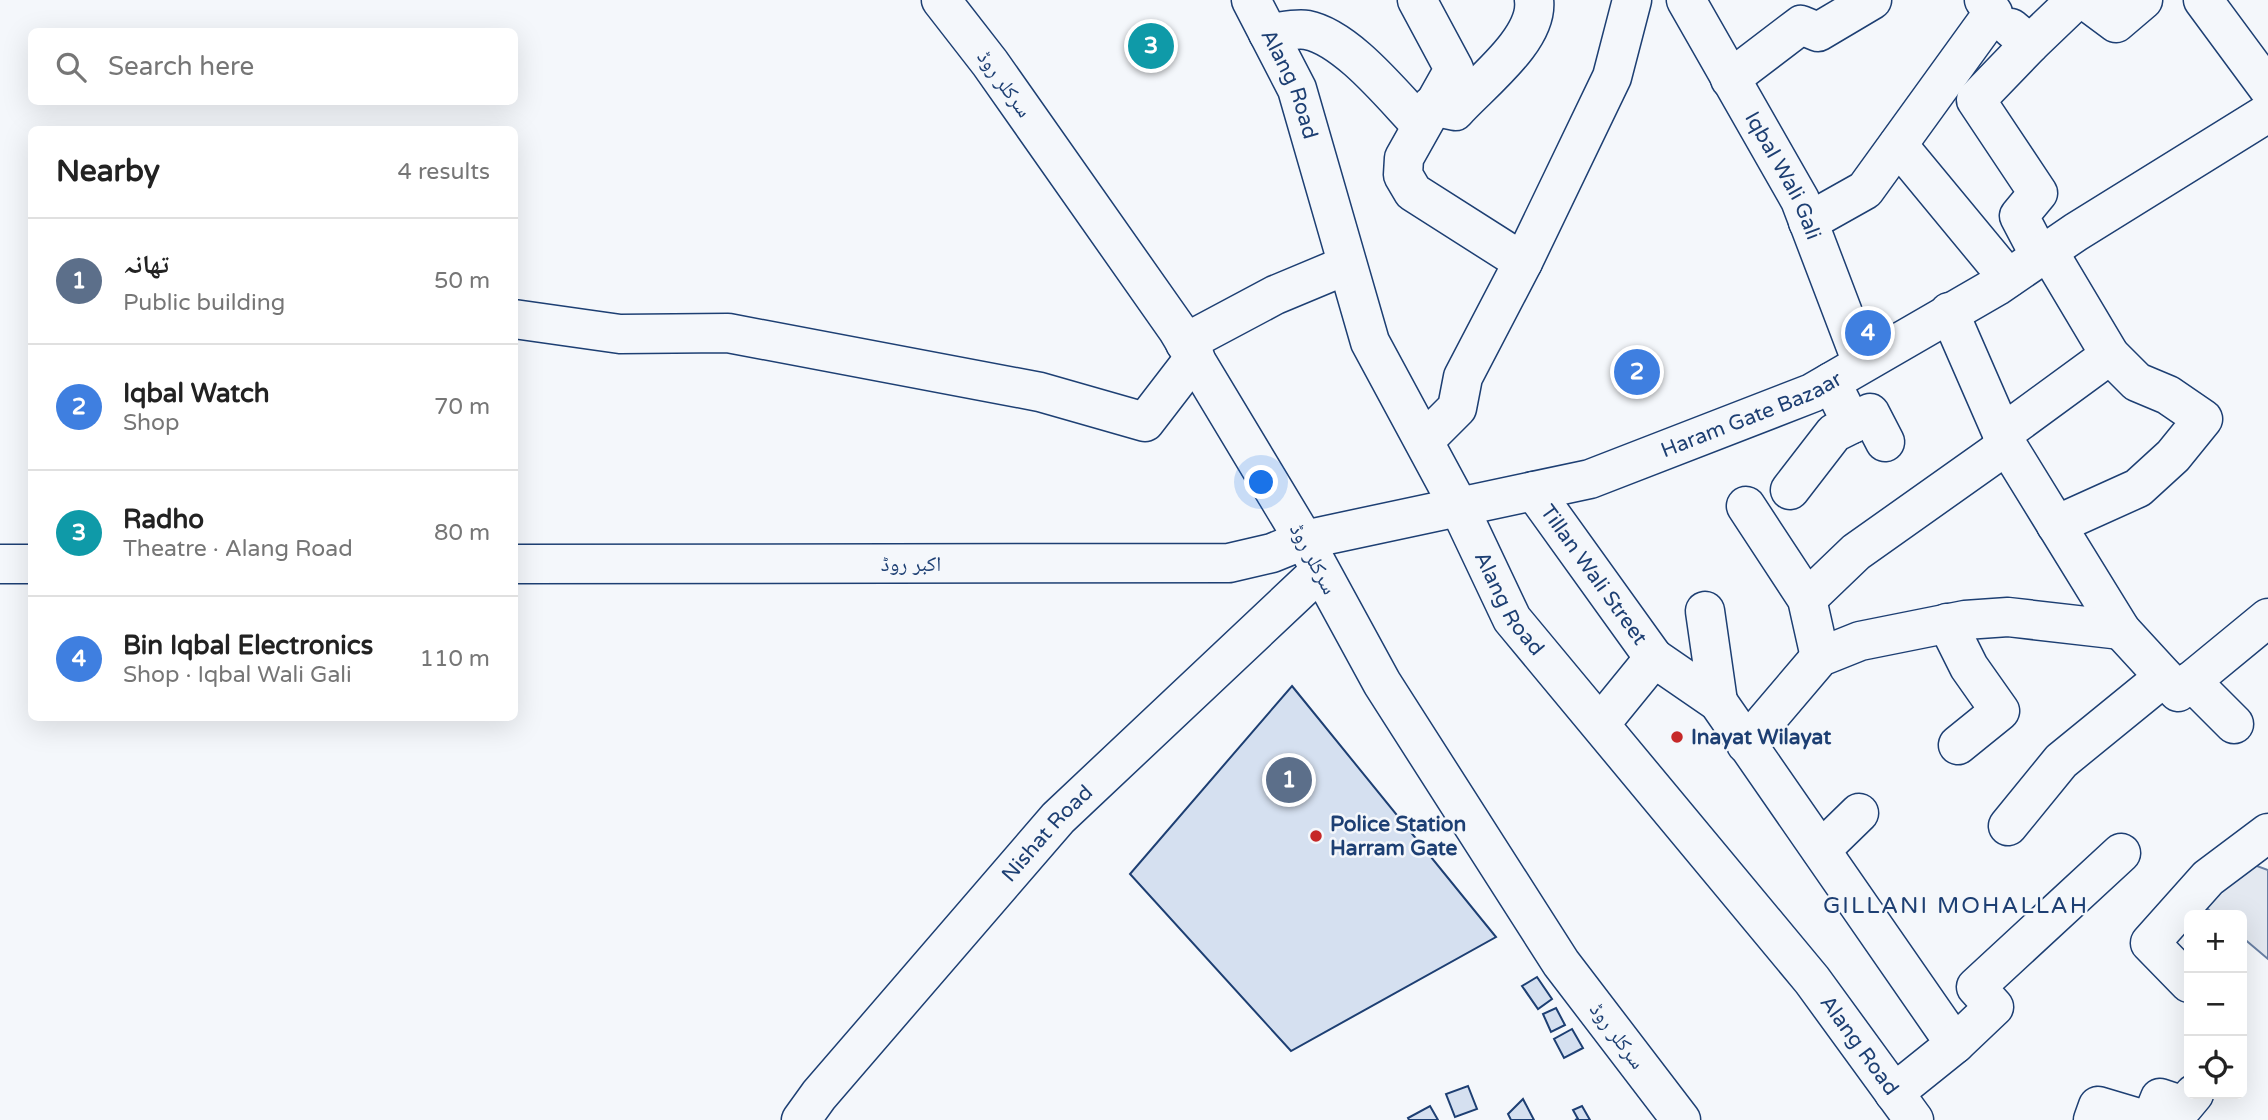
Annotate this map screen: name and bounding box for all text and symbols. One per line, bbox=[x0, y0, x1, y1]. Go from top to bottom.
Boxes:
pin: 3 bbox=[1128, 20, 1174, 72]
street label: Alang Road bbox=[1256, 25, 1323, 142]
search box bbox=[28, 28, 518, 105]
street label: سرکلر روڈ bbox=[971, 46, 1037, 122]
icon: search bbox=[52, 48, 90, 86]
text: Search here bbox=[108, 51, 254, 82]
street label: Iqbal Wali Gali bbox=[1740, 107, 1826, 243]
text: Nearby bbox=[56, 153, 160, 190]
text: 4 results bbox=[397, 158, 490, 186]
text: تھانہ bbox=[123, 249, 169, 280]
text: 1 bbox=[72, 267, 86, 295]
text: 50 m bbox=[434, 267, 490, 295]
text: Public building bbox=[123, 289, 285, 317]
pin: 4 bbox=[1845, 307, 1891, 359]
pin: 2 bbox=[1614, 346, 1660, 398]
street label: Haram Gate Bazaar bbox=[1657, 366, 1846, 463]
text: Iqbal Watch bbox=[123, 378, 270, 409]
text: 2 bbox=[72, 393, 86, 421]
text: 70 m bbox=[434, 393, 490, 421]
text: Shop bbox=[123, 409, 180, 437]
your location bbox=[1244, 465, 1278, 499]
street label: Tillan Wali Street bbox=[1535, 500, 1653, 650]
text: Radho bbox=[123, 504, 204, 535]
text: 3 bbox=[72, 519, 86, 547]
text: 80 m bbox=[434, 519, 490, 547]
street label: سرکلر روڈ bbox=[1284, 519, 1342, 599]
text: Theatre · Alang Road bbox=[123, 535, 353, 563]
street label: Alang Road bbox=[1469, 547, 1549, 661]
street label: اکبر روڈ bbox=[881, 552, 941, 577]
text: Bin Iqbal Electronics bbox=[123, 630, 373, 661]
text: 4 bbox=[72, 645, 86, 673]
text: 110 m bbox=[420, 645, 490, 673]
text: Shop · Iqbal Wali Gali bbox=[123, 661, 352, 689]
place label: Inayat Wilayat bbox=[1691, 725, 1831, 750]
marker: Inayat Wilayat bbox=[1669, 729, 1685, 745]
pin: 1 bbox=[1266, 754, 1312, 806]
street label: Nishat Road bbox=[996, 780, 1098, 887]
place label: Police Station Harram Gate bbox=[1330, 812, 1466, 861]
marker: Police Station Harram Gate bbox=[1308, 828, 1324, 844]
district label: GILLANI MOHALLAH bbox=[1823, 892, 2089, 920]
map controls bbox=[2184, 910, 2247, 1099]
button: + bbox=[2184, 910, 2247, 973]
button: − bbox=[2184, 973, 2247, 1036]
street label: Alang Road bbox=[1815, 991, 1904, 1100]
street label: سرکلر روڈ bbox=[1584, 998, 1650, 1074]
button: locate bbox=[2184, 1036, 2247, 1099]

